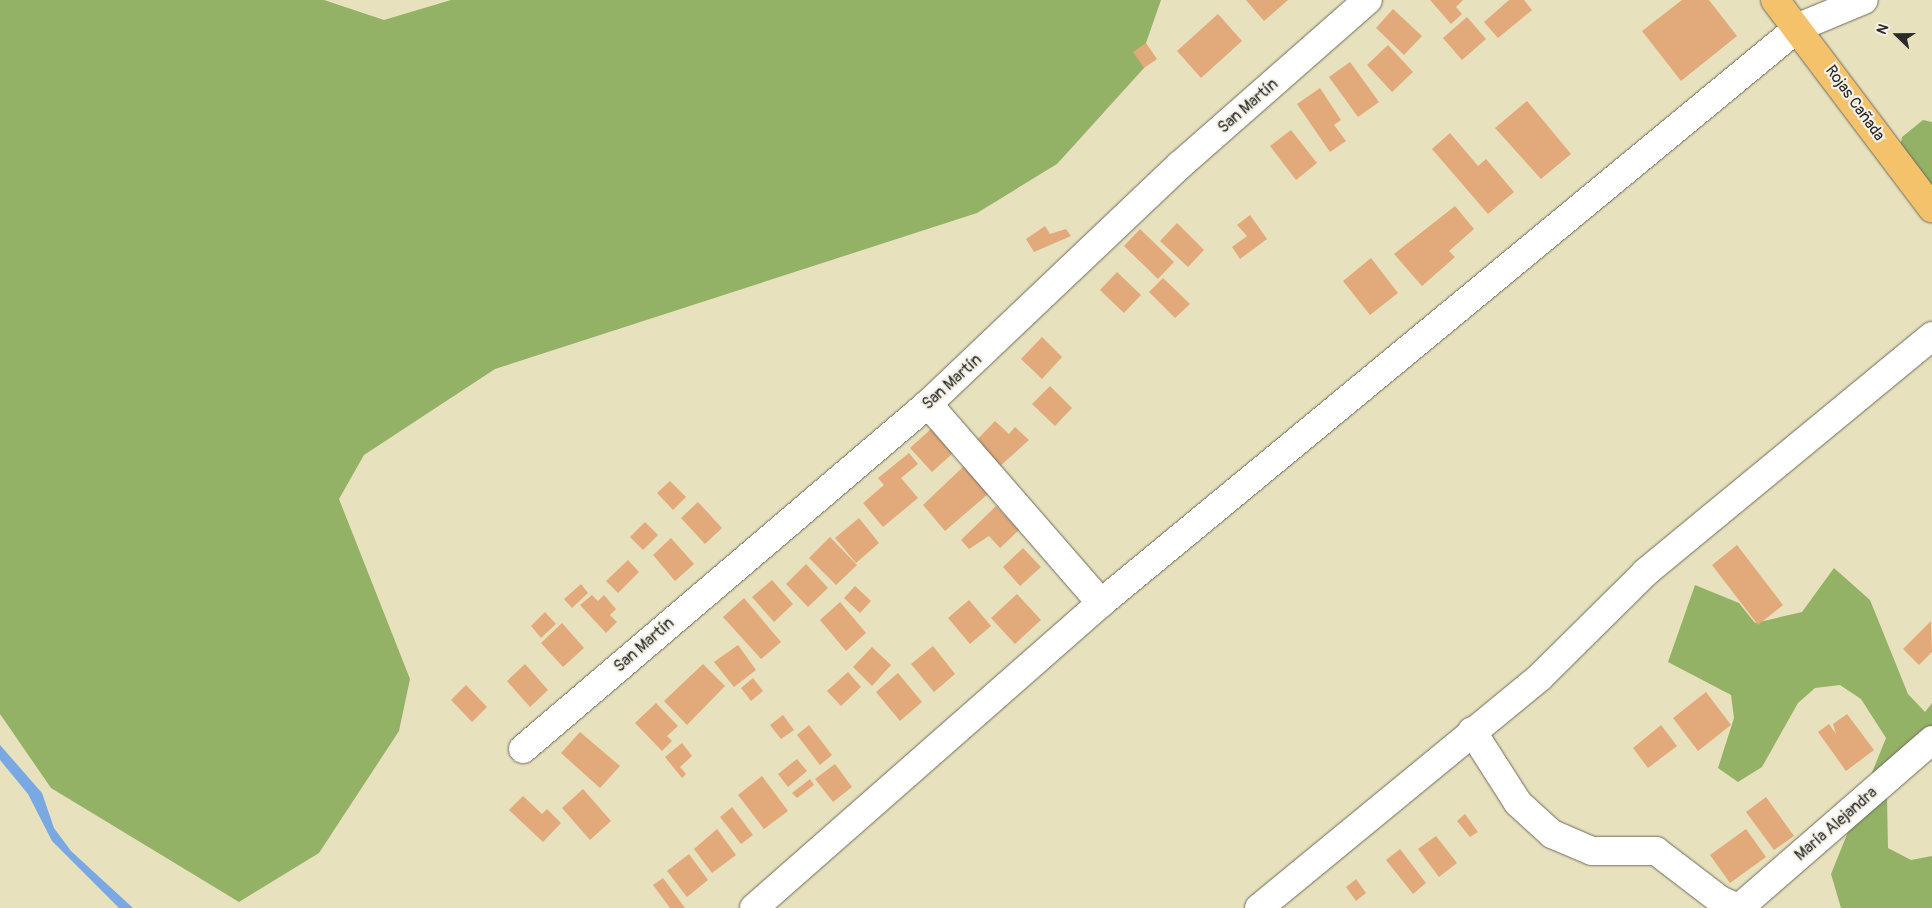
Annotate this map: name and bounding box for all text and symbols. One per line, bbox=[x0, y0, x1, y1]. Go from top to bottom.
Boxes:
north arrow bbox=[1872, 10, 1922, 60]
text: N bbox=[1873, 22, 1892, 37]
street label: Rojas Cañada bbox=[1821, 61, 1889, 145]
street label: San Martín bbox=[1214, 75, 1282, 137]
street label: San Martín bbox=[918, 350, 986, 414]
street label: San Martín bbox=[610, 614, 678, 676]
street label: María Alejandra bbox=[1791, 783, 1881, 865]

